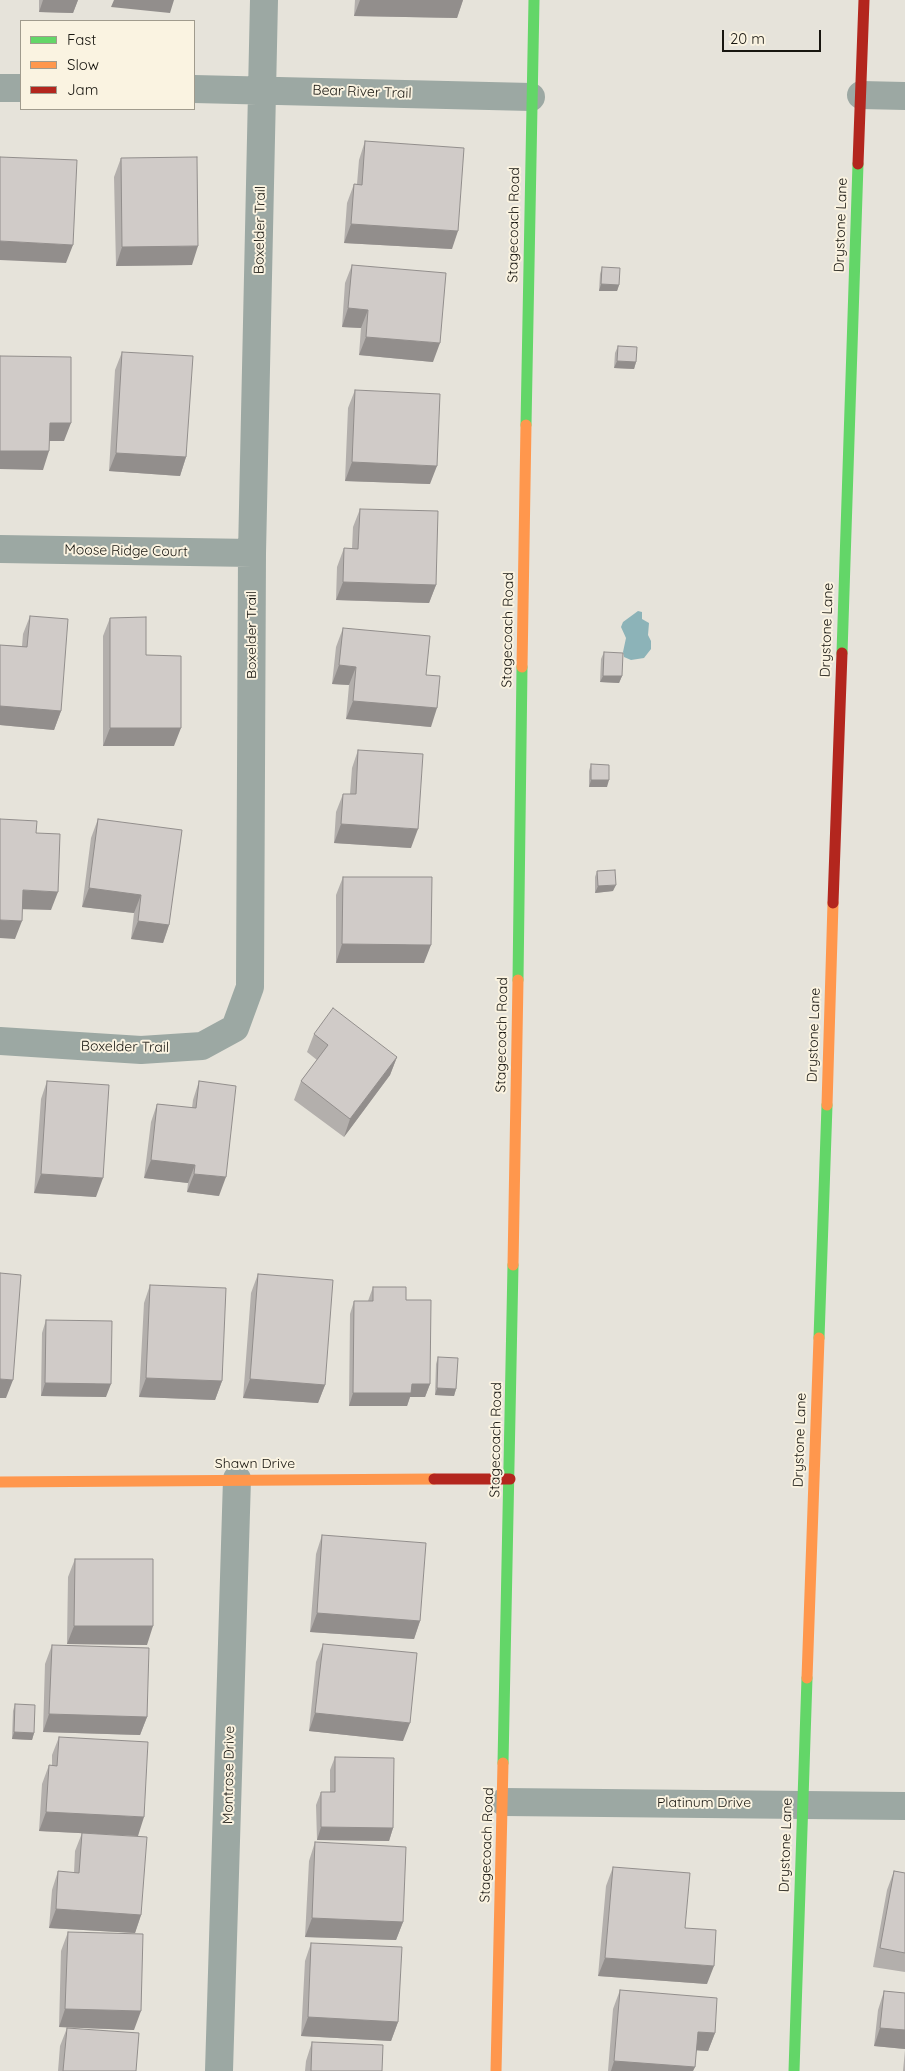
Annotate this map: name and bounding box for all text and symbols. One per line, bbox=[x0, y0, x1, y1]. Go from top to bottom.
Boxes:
legend bbox=[20, 20, 195, 110]
scale bar bbox=[725, 20, 824, 52]
text: 20 m bbox=[730, 29, 765, 48]
text: Fast bbox=[67, 30, 96, 49]
text: Slow bbox=[67, 55, 99, 74]
text: Jam bbox=[67, 80, 98, 99]
street label: Bear River Trail bbox=[312, 82, 412, 102]
street label: Stagecoach Road bbox=[505, 167, 523, 283]
street label: Drystone Lane bbox=[831, 177, 851, 273]
street label: Boxelder Trail bbox=[251, 186, 269, 274]
street label: Moose Ridge Court bbox=[64, 542, 188, 560]
street label: Stagecoach Road bbox=[499, 572, 517, 688]
street label: Drystone Lane bbox=[817, 582, 837, 678]
street label: Boxelder Trail bbox=[244, 591, 260, 679]
street label: Stagecoach Road bbox=[493, 977, 511, 1093]
street label: Drystone Lane bbox=[804, 987, 824, 1083]
street label: Boxelder Trail bbox=[81, 1038, 169, 1056]
street label: Stagecoach Road bbox=[487, 1382, 505, 1498]
street label: Drystone Lane bbox=[790, 1392, 810, 1488]
street label: Shawn Drive bbox=[215, 1456, 295, 1472]
street label: Montrose Drive bbox=[220, 1726, 238, 1824]
street label: Stagecoach Road bbox=[477, 1787, 497, 1903]
street label: Platinum Drive bbox=[657, 1795, 751, 1811]
street label: Drystone Lane bbox=[776, 1797, 796, 1893]

